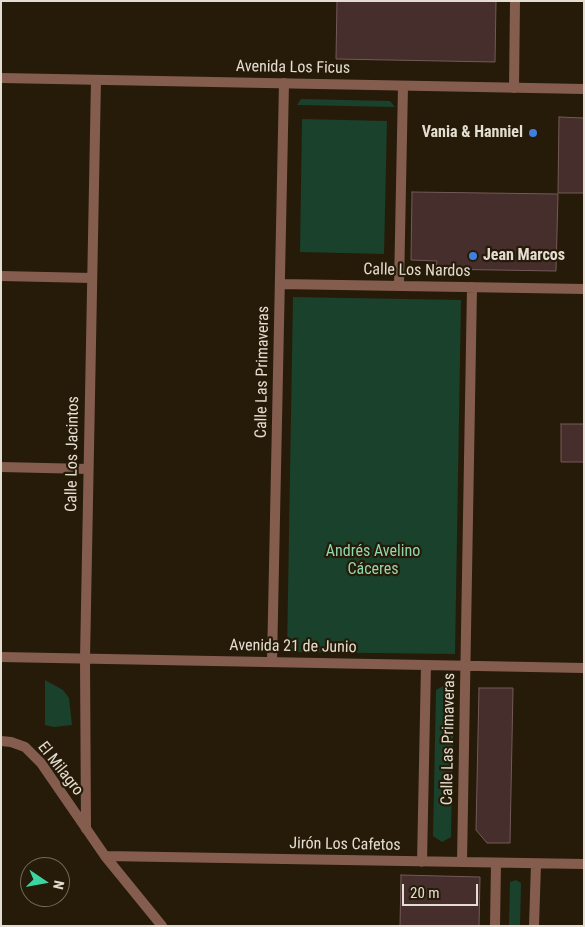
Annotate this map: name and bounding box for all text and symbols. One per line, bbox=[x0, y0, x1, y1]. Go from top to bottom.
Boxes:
street label: Avenida Los Ficus bbox=[236, 57, 350, 79]
place label: Vania & Hanniel bbox=[422, 123, 523, 143]
marker: Vania & Hanniel bbox=[527, 127, 539, 139]
place label: Jean Marcos bbox=[483, 246, 565, 266]
marker: Jean Marcos bbox=[467, 250, 479, 262]
street label: Calle Los Nardos bbox=[363, 260, 471, 282]
street label: Calle Las Primaveras bbox=[252, 306, 274, 438]
street label: Calle Los Jacintos bbox=[62, 396, 84, 512]
park label: Andrés Avelino Cáceres bbox=[326, 542, 420, 580]
street label: Avenida 21 de Junio bbox=[229, 636, 357, 658]
street label: Calle Las Primaveras bbox=[438, 673, 460, 805]
street label: El Milagro bbox=[33, 738, 87, 800]
street label: Jirón Los Cafetos bbox=[289, 834, 401, 856]
north arrow bbox=[20, 857, 70, 907]
scale bar bbox=[405, 874, 481, 906]
text: N bbox=[50, 879, 67, 891]
text: 20 m bbox=[410, 884, 440, 902]

